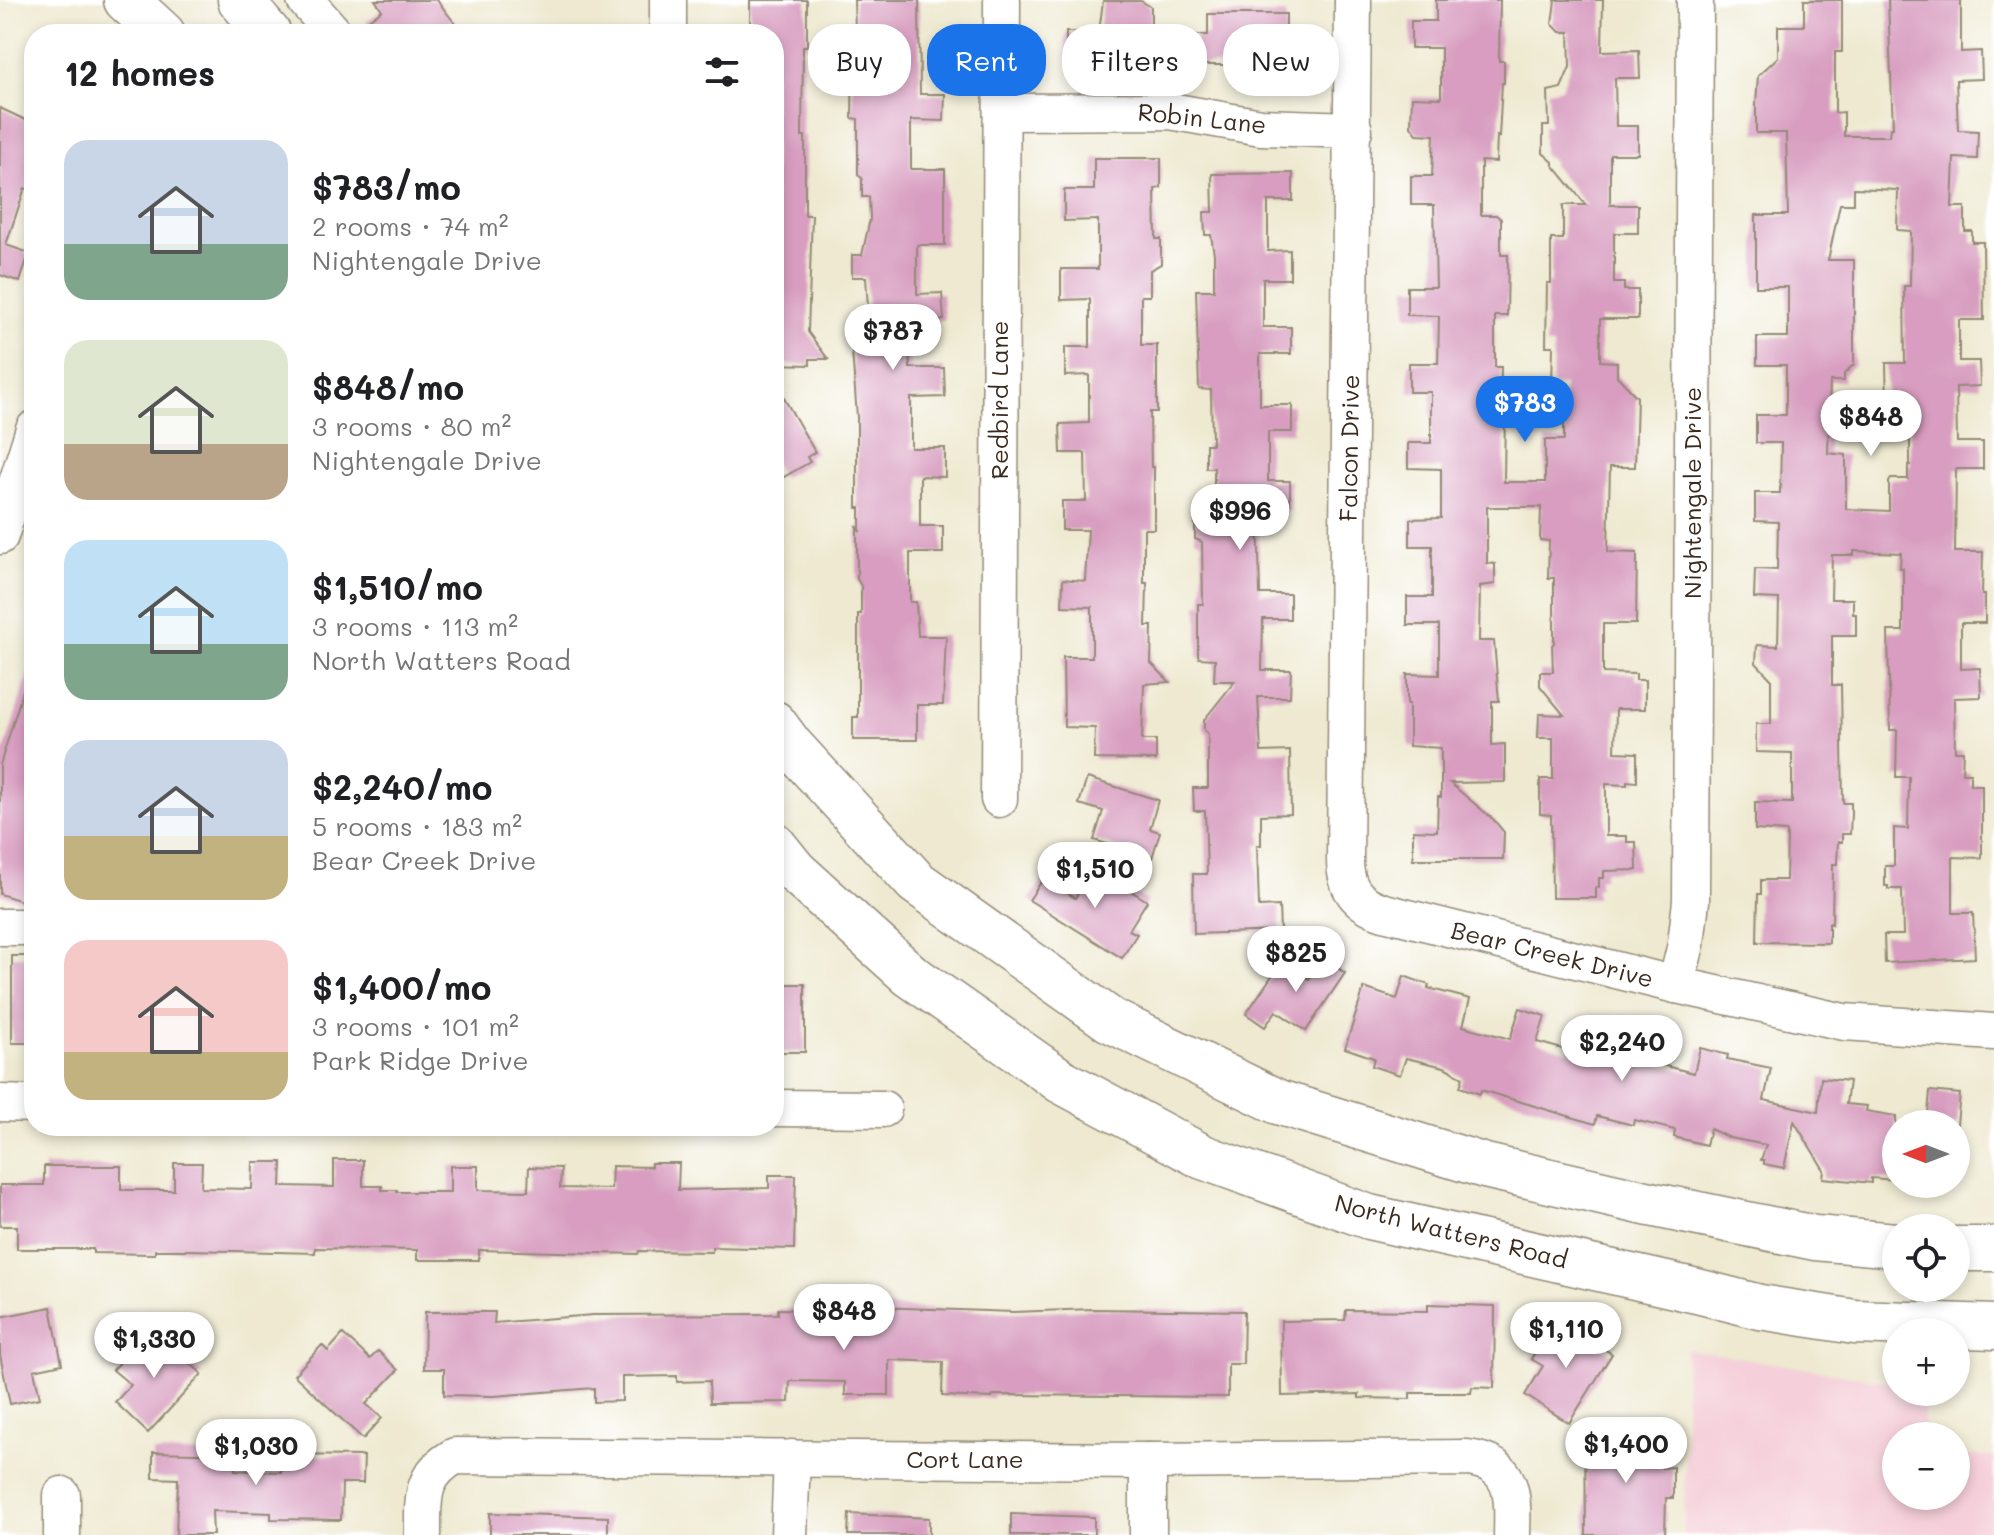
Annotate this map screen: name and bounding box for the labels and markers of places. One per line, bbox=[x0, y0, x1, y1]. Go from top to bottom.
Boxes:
pin: $787 bbox=[846, 304, 940, 372]
pin: $783 bbox=[1478, 376, 1572, 444]
pin: $848 bbox=[1824, 390, 1918, 458]
pin: $996 bbox=[1193, 484, 1287, 552]
pin: $1,510 bbox=[1030, 842, 1160, 910]
pin: $825 bbox=[1249, 926, 1343, 994]
pin: $2,240 bbox=[1557, 1015, 1687, 1083]
pin: $848 bbox=[797, 1284, 891, 1352]
pin: $1,110 bbox=[1501, 1302, 1631, 1370]
pin: $1,330 bbox=[89, 1312, 219, 1380]
pin: $1,400 bbox=[1561, 1417, 1691, 1485]
pin: $1,030 bbox=[191, 1419, 321, 1487]

